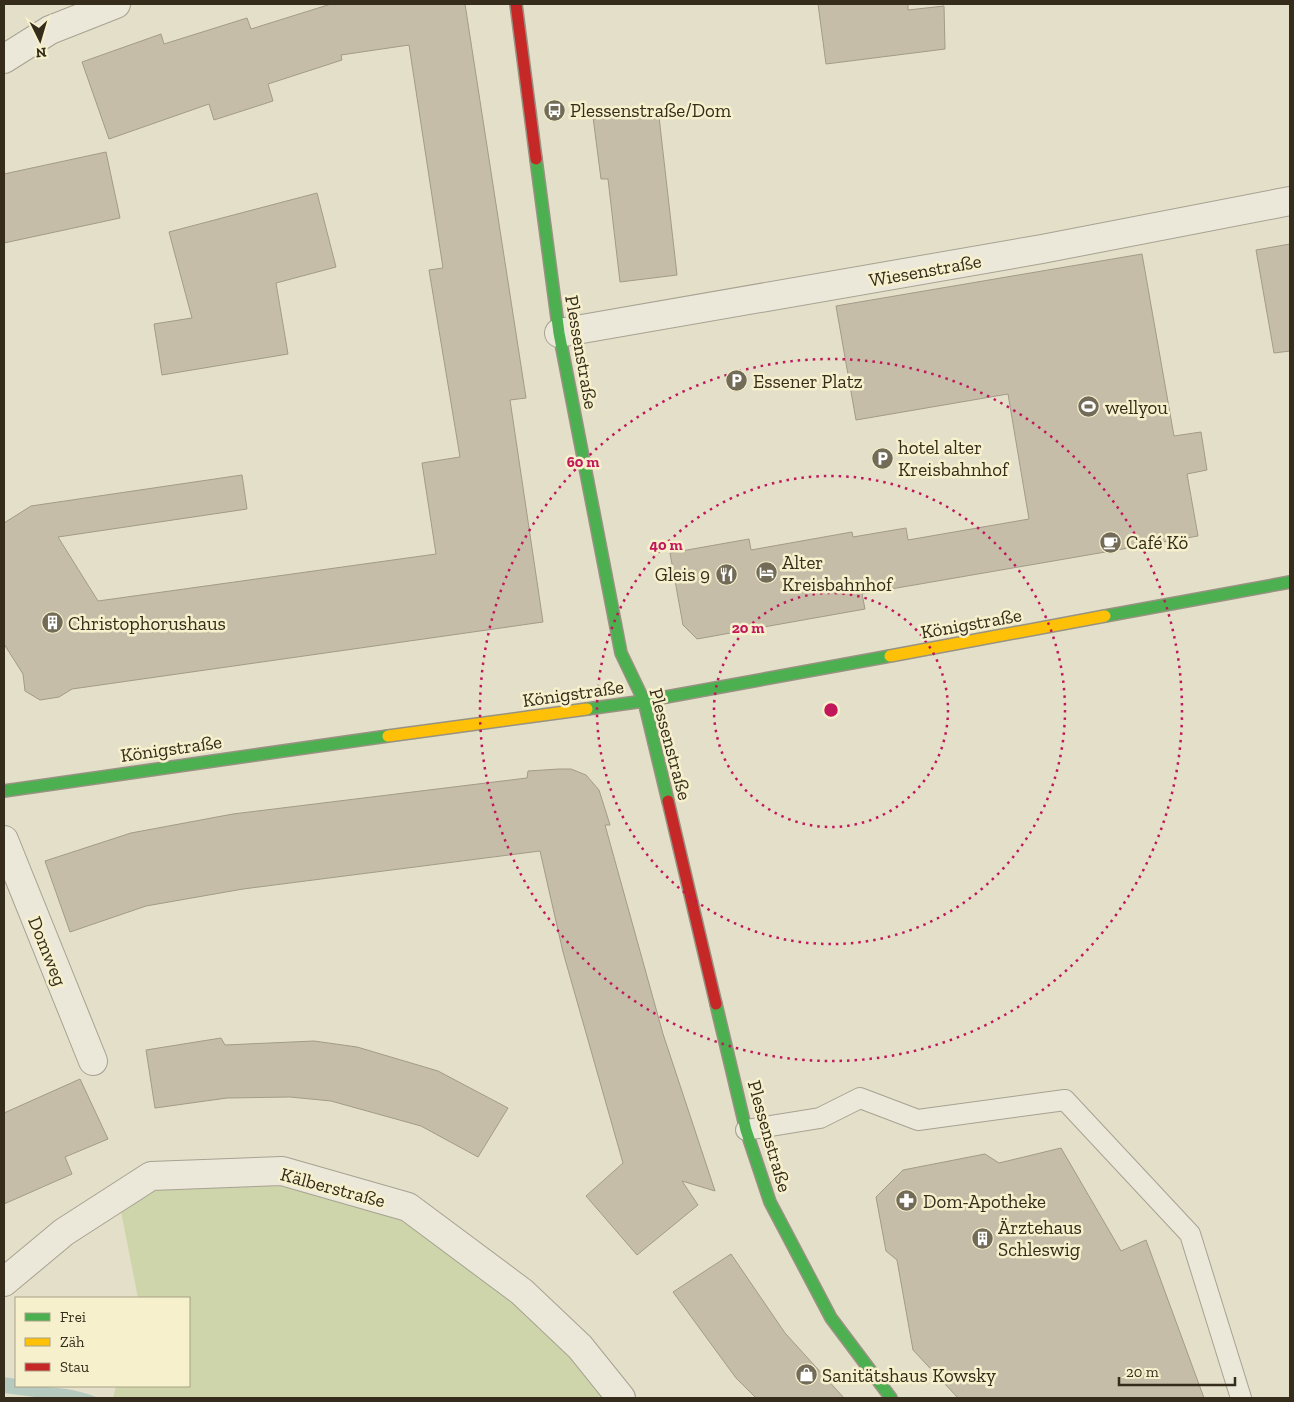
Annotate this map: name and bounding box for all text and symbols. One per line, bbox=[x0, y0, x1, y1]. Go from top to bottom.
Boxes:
north arrow bbox=[15, 15, 65, 65]
text: N bbox=[35, 44, 47, 61]
bus stop icon: Plessenstraße/Dom bbox=[542, 98, 566, 122]
place label: Plessenstraße/Dom bbox=[570, 99, 732, 122]
street label: Wiesenstraße bbox=[867, 249, 983, 292]
street label: Plessenstraße bbox=[560, 293, 603, 411]
parking icon: Essener Platz bbox=[725, 369, 749, 393]
place label: Essener Platz bbox=[753, 370, 863, 393]
sports icon: wellyou bbox=[1077, 395, 1101, 419]
place label: wellyou bbox=[1105, 396, 1168, 419]
place label: hotel alter Kreisbahnhof bbox=[898, 436, 1010, 481]
parking icon: hotel alter Kreisbahnhof bbox=[870, 446, 894, 470]
text: 60 m bbox=[567, 453, 599, 471]
cafe icon: Café Kö bbox=[1098, 530, 1122, 554]
place label: Café Kö bbox=[1126, 531, 1188, 554]
text: 40 m bbox=[649, 536, 683, 554]
place label: Alter Kreisbahnhof bbox=[782, 551, 894, 596]
hotel icon: Alter Kreisbahnhof bbox=[754, 561, 778, 585]
restaurant icon: Gleis 9 bbox=[714, 562, 738, 586]
place label: Gleis 9 bbox=[655, 563, 710, 586]
street label: Königstraße bbox=[919, 603, 1023, 644]
building icon: Christophorushaus bbox=[40, 611, 64, 635]
place label: Christophorushaus bbox=[68, 612, 226, 635]
text: 20 m bbox=[732, 619, 764, 637]
street label: Königstraße bbox=[521, 675, 625, 712]
street label: Plessenstraße bbox=[645, 686, 697, 803]
centre of rings bbox=[822, 701, 840, 719]
street label: Königstraße bbox=[119, 730, 223, 767]
street label: Domweg bbox=[23, 913, 72, 990]
street label: Plessenstraße bbox=[743, 1078, 796, 1195]
street label: Kälberstraße bbox=[278, 1162, 388, 1212]
pharmacy icon: Dom-Apotheke bbox=[895, 1189, 919, 1213]
place label: Dom-Apotheke bbox=[923, 1190, 1046, 1213]
place label: Ärztehaus Schleswig bbox=[998, 1216, 1082, 1261]
building icon: Ärztehaus Schleswig bbox=[970, 1226, 994, 1250]
legend bbox=[15, 1297, 190, 1387]
text: Frei bbox=[60, 1308, 86, 1326]
text: Zäh bbox=[60, 1333, 85, 1351]
scale bar bbox=[1119, 1354, 1235, 1386]
text: Stau bbox=[60, 1358, 90, 1376]
shop icon: Sanitätshaus Kowsky bbox=[794, 1363, 818, 1387]
text: 20 m bbox=[1126, 1363, 1159, 1381]
place label: Sanitätshaus Kowsky bbox=[822, 1364, 996, 1387]

